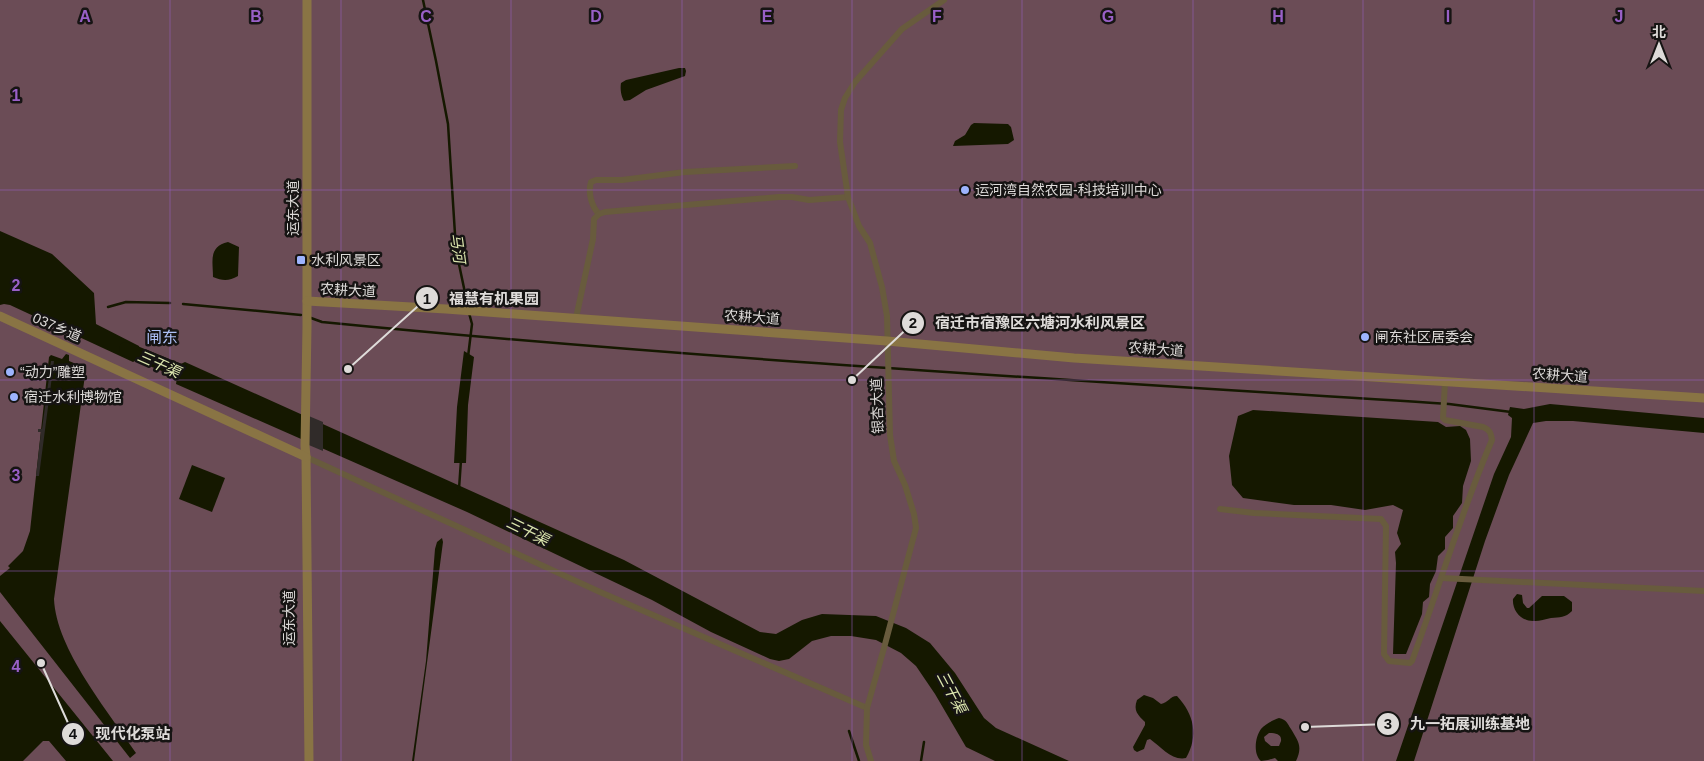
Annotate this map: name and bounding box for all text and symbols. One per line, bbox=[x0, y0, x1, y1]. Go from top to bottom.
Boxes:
text: A bbox=[79, 8, 91, 25]
text: B bbox=[250, 8, 262, 25]
text: C bbox=[420, 8, 432, 25]
text: D bbox=[590, 8, 602, 25]
text: E bbox=[762, 8, 773, 25]
text: F bbox=[932, 8, 942, 25]
text: G bbox=[1102, 8, 1114, 25]
text: H bbox=[1272, 8, 1284, 25]
text: I bbox=[1446, 8, 1450, 25]
text: J bbox=[1615, 8, 1623, 25]
north arrow bbox=[1634, 20, 1684, 70]
text: 北 bbox=[1652, 24, 1666, 40]
text: 1 bbox=[12, 87, 21, 104]
street label: 运东大道 bbox=[285, 180, 301, 236]
place label: 运河湾自然农园-科技培训中心 bbox=[975, 182, 1162, 198]
marker: 运河湾自然农园-科技培训中心 bbox=[959, 184, 971, 196]
water label: 马河 bbox=[447, 232, 469, 267]
place label: 水利风景区 bbox=[311, 252, 381, 268]
marker: 水利风景区 bbox=[295, 254, 307, 266]
text: 2 bbox=[12, 277, 21, 294]
street label: 农耕大道 bbox=[320, 281, 376, 299]
callout: 福慧有机果园 bbox=[414, 283, 549, 313]
text: 1 bbox=[423, 290, 431, 307]
text: 福慧有机果园 bbox=[449, 290, 539, 307]
street label: 农耕大道 bbox=[724, 307, 780, 327]
callout: 宿迁市宿豫区六塘河水利风景区 bbox=[900, 308, 1155, 338]
street label: 037乡道 bbox=[30, 309, 84, 345]
text: 2 bbox=[909, 314, 917, 331]
text: 宿迁市宿豫区六塘河水利风景区 bbox=[935, 314, 1145, 331]
district label: 闸东 bbox=[146, 329, 178, 346]
place label: 闸东社区居委会 bbox=[1375, 329, 1473, 345]
marker: 闸东社区居委会 bbox=[1359, 331, 1371, 343]
street label: 农耕大道 bbox=[1128, 339, 1184, 359]
water label: 三干渠 bbox=[135, 347, 185, 382]
place label: “动力”雕塑 bbox=[20, 364, 85, 380]
street label: 农耕大道 bbox=[1532, 365, 1588, 385]
marker: “动力”雕塑 bbox=[4, 366, 16, 378]
street label: 银杏大道 bbox=[868, 378, 886, 434]
place label: 宿迁水利博物馆 bbox=[24, 389, 122, 405]
marker: 宿迁水利博物馆 bbox=[8, 391, 20, 403]
text: 3 bbox=[12, 467, 21, 484]
water label: 三干渠 bbox=[504, 513, 554, 549]
street label: 运东大道 bbox=[281, 590, 297, 646]
text: 4 bbox=[12, 658, 21, 675]
water label: 三干渠 bbox=[934, 668, 971, 718]
callout: 九一拓展训练基地 bbox=[1375, 709, 1540, 739]
text: 3 bbox=[1384, 715, 1392, 732]
text: 九一拓展训练基地 bbox=[1410, 715, 1530, 732]
callout: 现代化泵站 bbox=[60, 719, 180, 749]
text: 4 bbox=[69, 725, 78, 742]
text: 现代化泵站 bbox=[95, 725, 171, 742]

